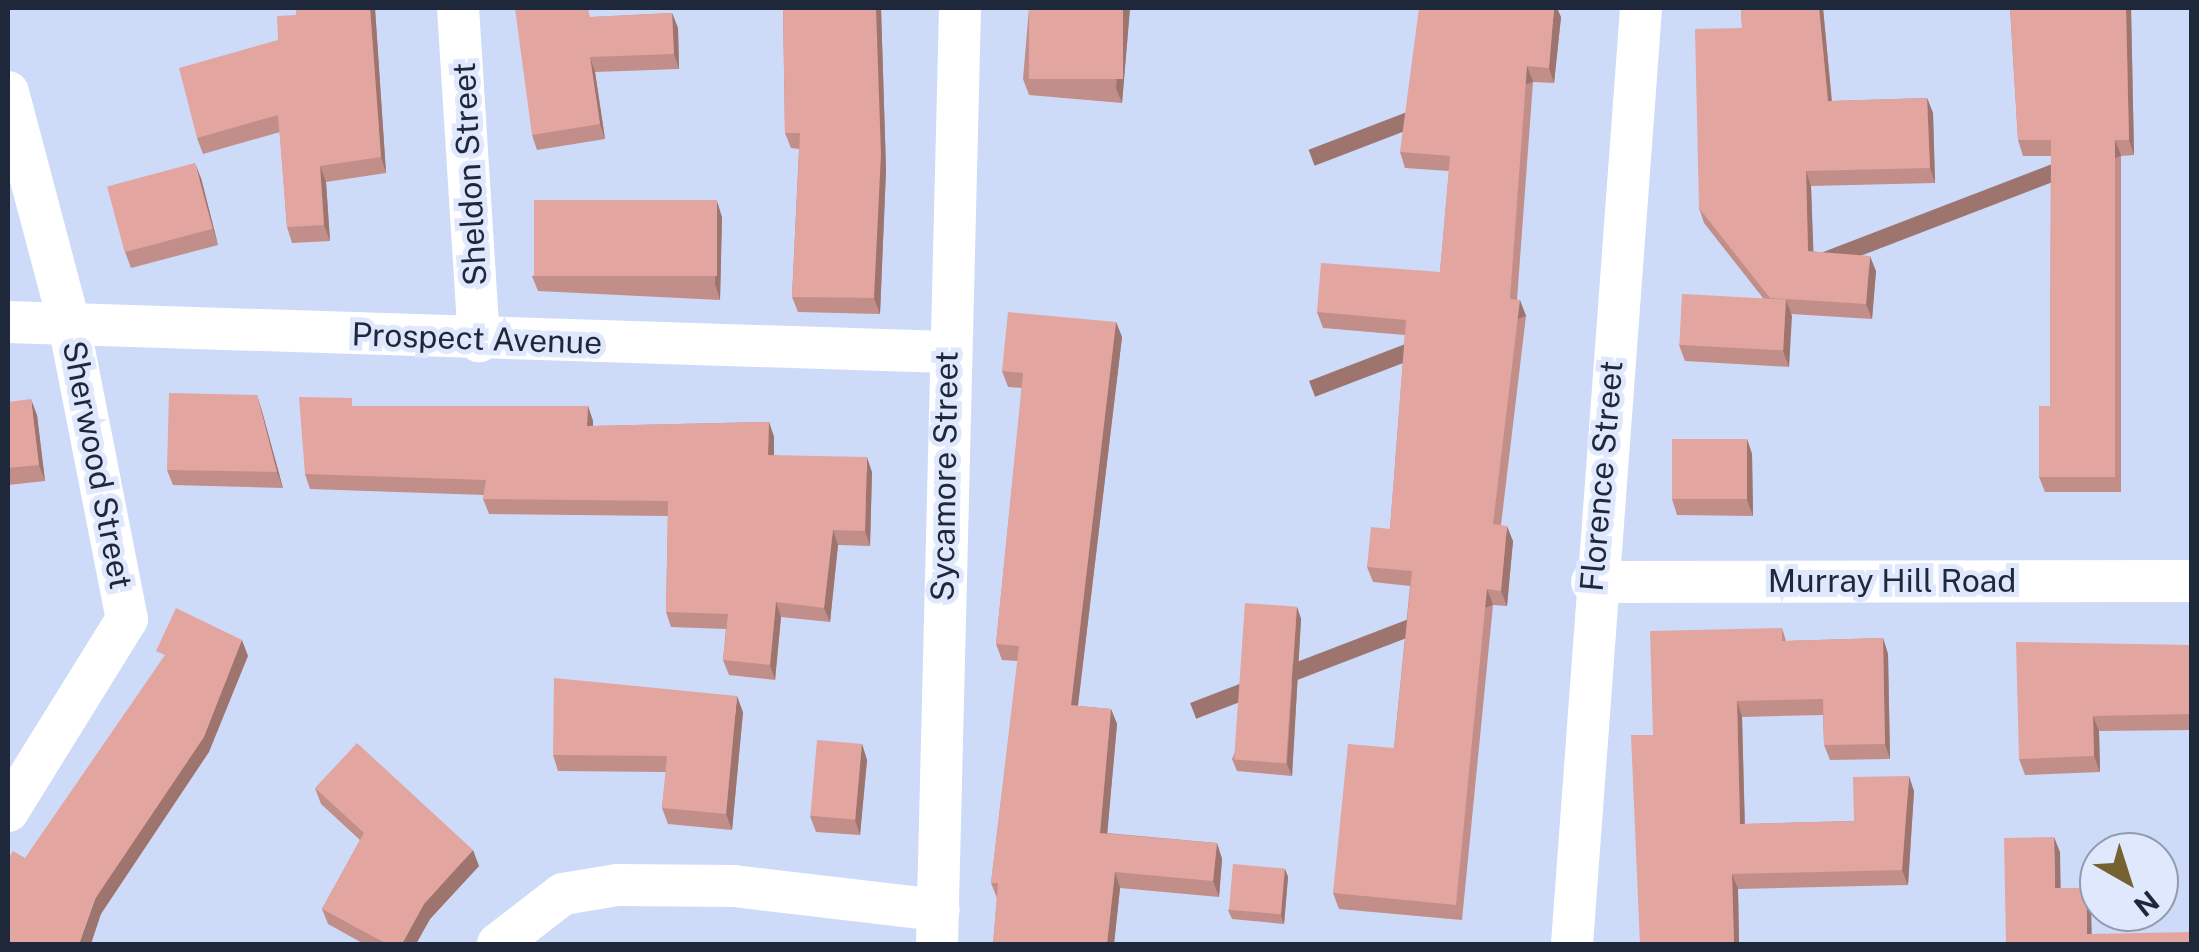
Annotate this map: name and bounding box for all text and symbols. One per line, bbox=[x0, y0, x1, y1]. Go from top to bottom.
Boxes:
street label: Sheldon Street bbox=[445, 61, 495, 287]
street label: Prospect Avenue bbox=[351, 315, 603, 363]
street label: Sherwood Street bbox=[54, 338, 140, 592]
street label: Sycamore Street bbox=[924, 350, 966, 602]
street label: Florence Street bbox=[1573, 359, 1631, 593]
street label: Murray Hill Road bbox=[1768, 562, 2016, 600]
north arrow bbox=[2079, 832, 2179, 932]
text: N bbox=[2128, 884, 2166, 924]

